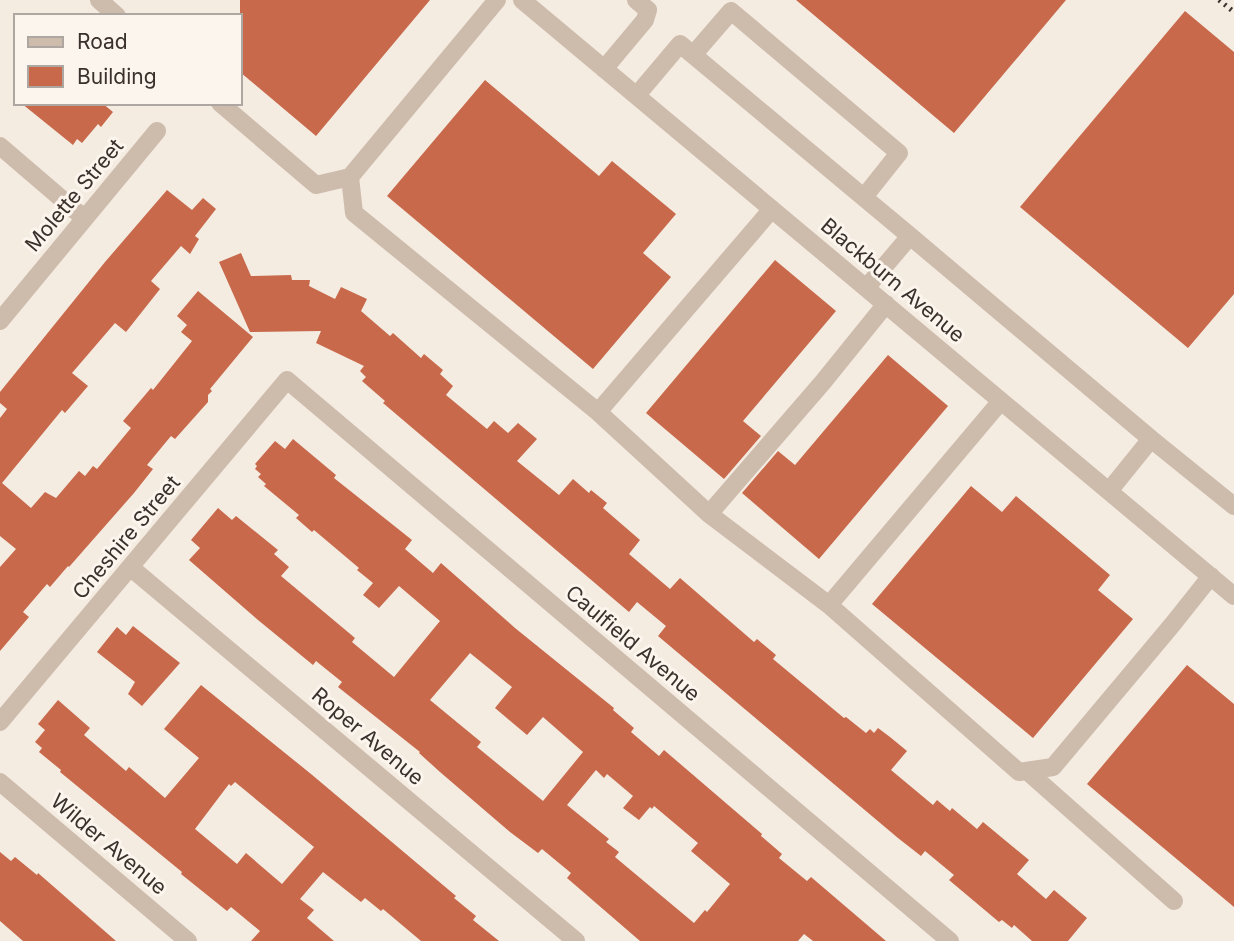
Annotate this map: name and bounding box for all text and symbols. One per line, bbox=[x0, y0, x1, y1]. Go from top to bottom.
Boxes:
legend bbox=[14, 14, 242, 105]
text: Road bbox=[77, 29, 128, 54]
text: Building bbox=[77, 64, 157, 89]
street label: Molette Street bbox=[20, 134, 128, 256]
street label: Blackburn Avenue bbox=[816, 213, 970, 347]
street label: Cheshire Street bbox=[67, 470, 185, 604]
street label: Caulfield Avenue bbox=[561, 580, 705, 706]
street label: Roper Avenue bbox=[307, 682, 429, 790]
street label: Wilder Avenue bbox=[46, 788, 172, 900]

